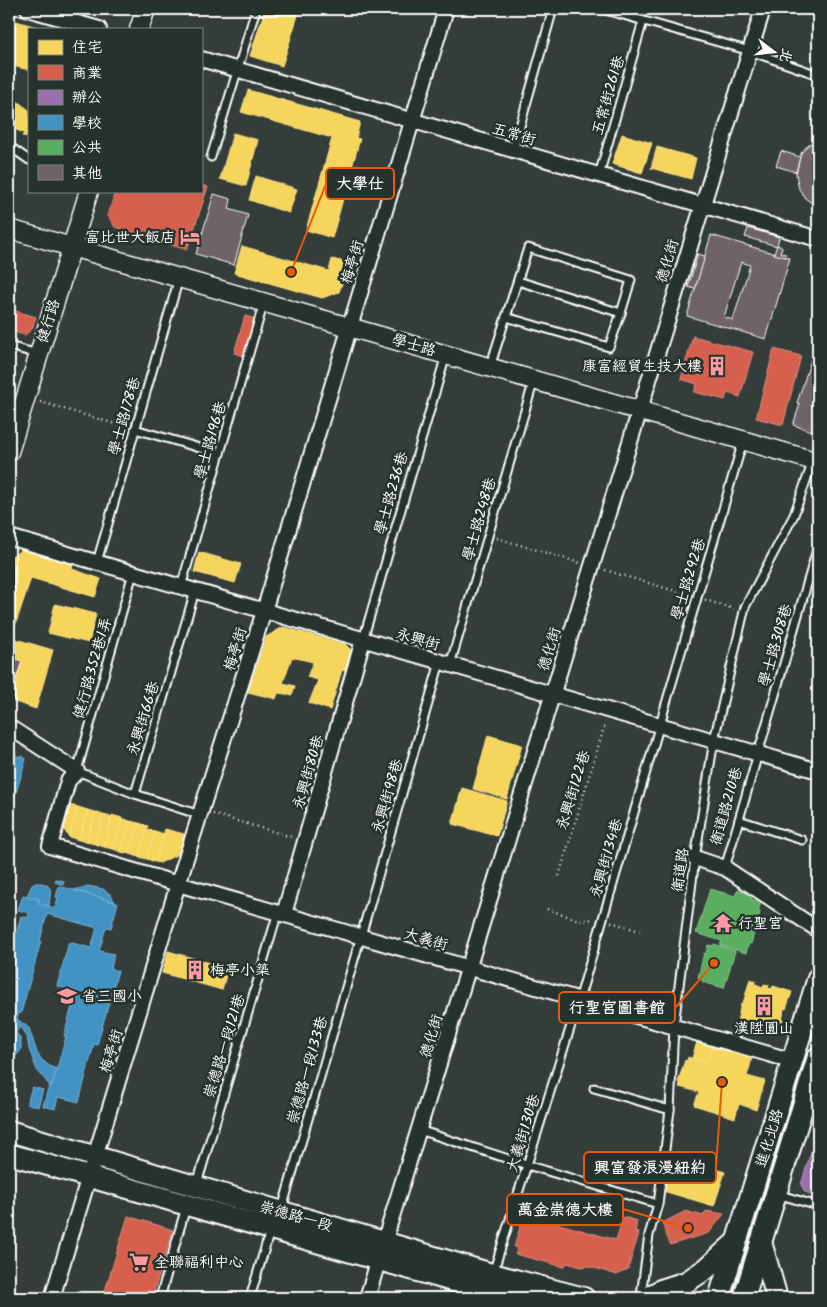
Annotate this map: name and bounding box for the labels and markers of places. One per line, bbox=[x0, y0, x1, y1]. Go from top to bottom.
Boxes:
callout: 大學仕 bbox=[326, 168, 394, 199]
place label: 富比世大飯店 bbox=[85, 226, 175, 250]
hotel icon: 富比世大飯店 bbox=[179, 226, 201, 248]
place label: 康富經貿生技大樓 bbox=[582, 355, 702, 379]
building icon: 康富經貿生技大樓 bbox=[706, 355, 728, 377]
temple icon: 行聖宮 bbox=[712, 912, 734, 934]
place label: 行聖宮 bbox=[738, 912, 783, 936]
building icon: 梅亭小築 bbox=[184, 959, 206, 981]
place label: 梅亭小築 bbox=[210, 959, 270, 983]
school or university icon: 省三國小 bbox=[56, 985, 78, 1007]
place label: 省三國小 bbox=[82, 985, 142, 1009]
callout: 行聖宮圖書館 bbox=[559, 992, 675, 1023]
building icon: 漢陞圓山 bbox=[753, 995, 775, 1017]
place label: 漢陞圓山 bbox=[734, 1017, 794, 1041]
callout: 興富發浪漫紐約 bbox=[584, 1152, 716, 1183]
callout: 萬金崇德大樓 bbox=[507, 1194, 623, 1225]
supermarket icon: 全聯福利中心 bbox=[128, 1251, 150, 1273]
place label: 全聯福利中心 bbox=[154, 1251, 244, 1275]

